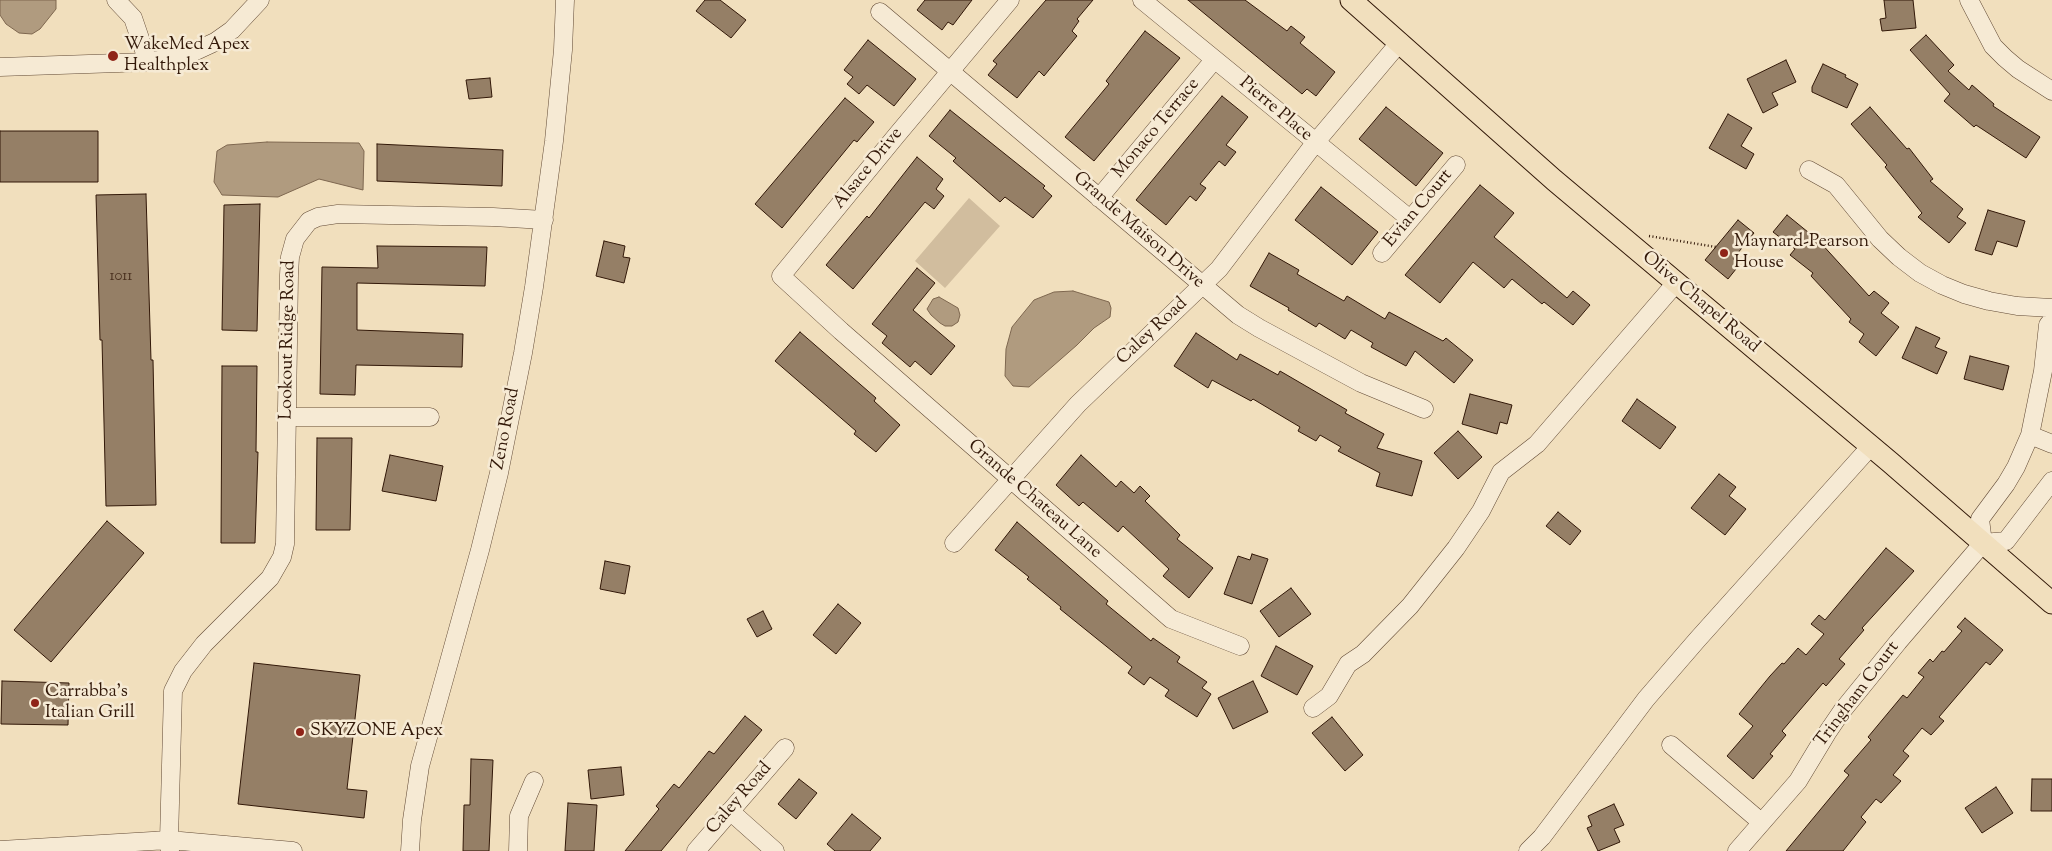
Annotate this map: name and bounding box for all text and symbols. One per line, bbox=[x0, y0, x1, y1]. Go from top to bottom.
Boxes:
place label: WakeMed Apex Healthplex bbox=[124, 35, 250, 78]
marker: WakeMed Apex Healthplex bbox=[106, 49, 120, 63]
street label: Pierre Place bbox=[1234, 73, 1316, 147]
street label: Monaco Terrace bbox=[1109, 75, 1205, 183]
street label: Alsace Drive bbox=[830, 124, 908, 214]
street label: Evian Court bbox=[1380, 166, 1458, 252]
street label: Grande Maison Drive bbox=[1068, 168, 1208, 294]
place label: Maynard-Pearson House bbox=[1734, 232, 1869, 274]
street label: Olive Chapel Road bbox=[1637, 247, 1763, 359]
marker: Maynard-Pearson House bbox=[1718, 247, 1730, 259]
street label: Lookout Ridge Road bbox=[277, 260, 301, 420]
house number: 1011 bbox=[110, 268, 132, 286]
street label: Caley Road bbox=[1113, 294, 1193, 370]
street label: Zeno Road bbox=[488, 386, 526, 472]
street label: Grande Chateau Lane bbox=[963, 436, 1105, 564]
street label: Tringham Court bbox=[1811, 638, 1905, 752]
place label: Carrabba's Italian Grill bbox=[45, 682, 135, 724]
marker: Carrabba's Italian Grill bbox=[29, 697, 41, 709]
place label: SKYZONE Apex bbox=[310, 721, 443, 743]
marker: SKYZONE Apex bbox=[294, 726, 306, 738]
street label: Caley Road bbox=[703, 758, 777, 840]

